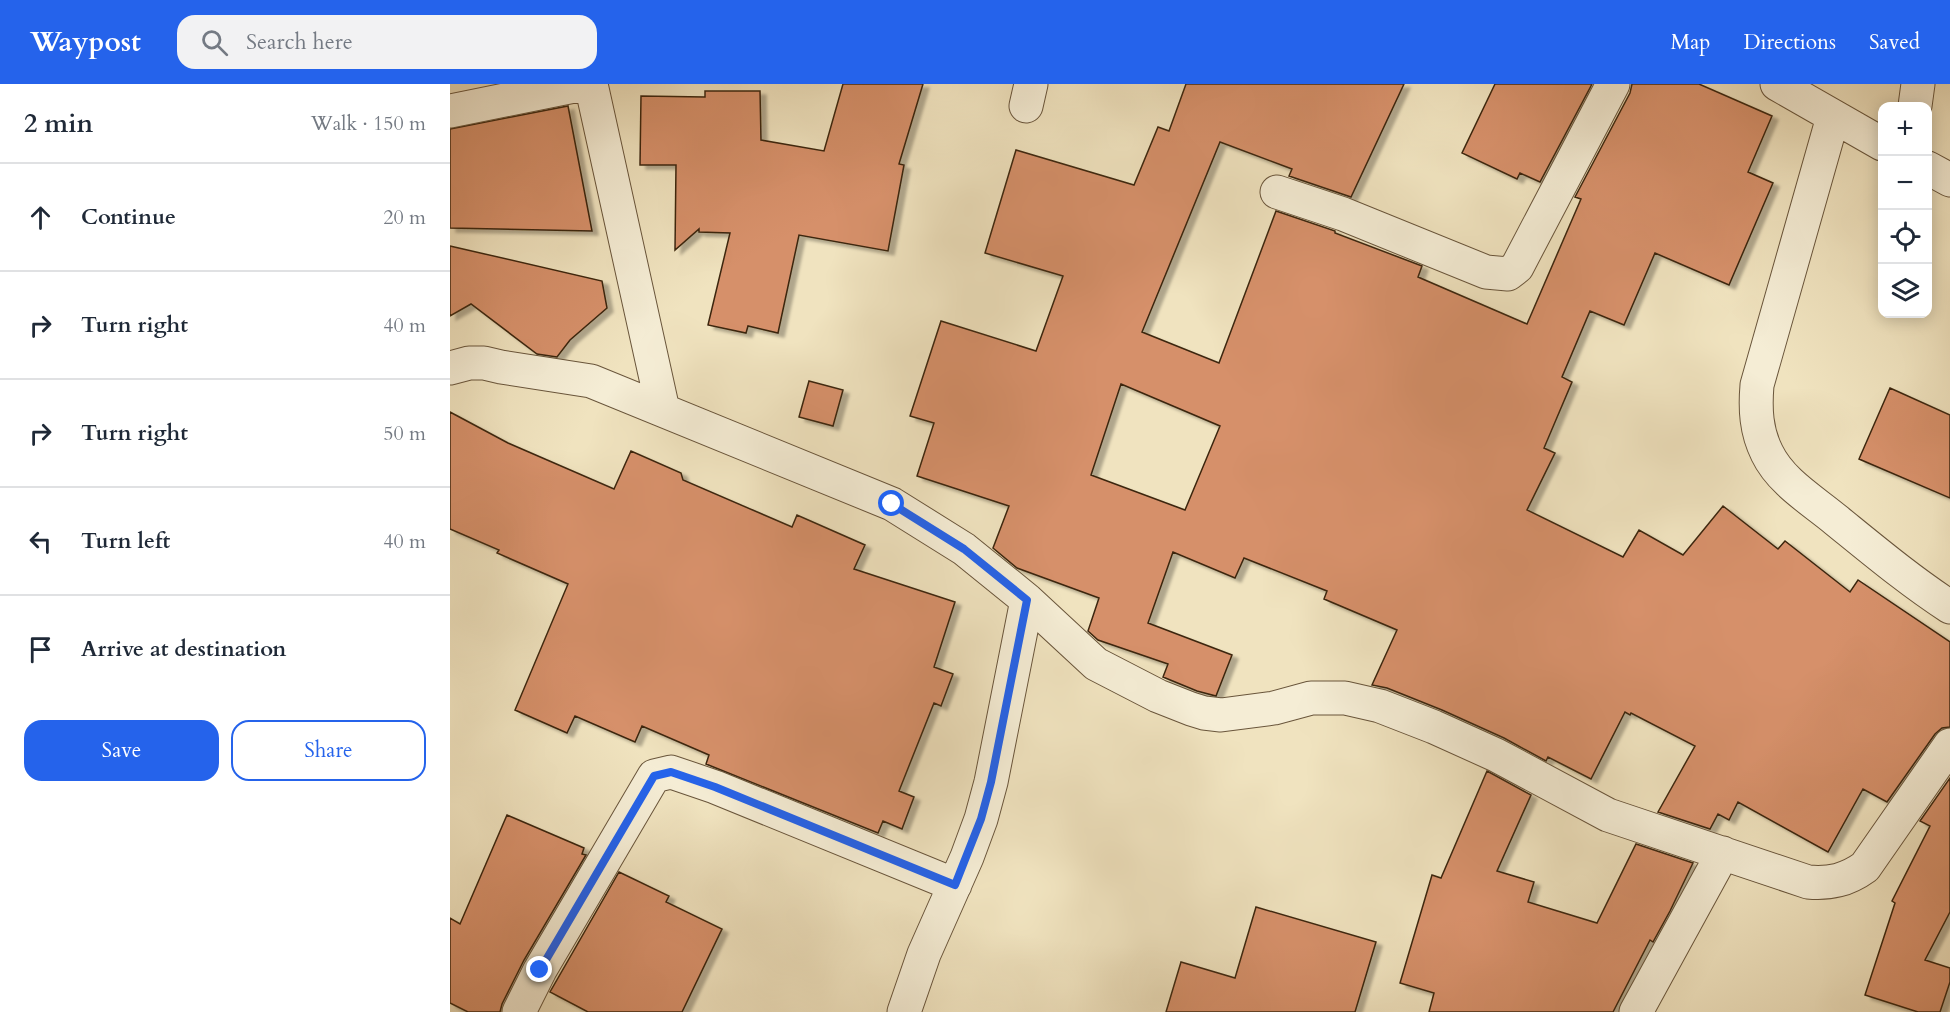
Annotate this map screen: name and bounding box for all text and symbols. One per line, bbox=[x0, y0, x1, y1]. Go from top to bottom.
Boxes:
search box bbox=[177, 15, 597, 69]
text: Waypost bbox=[30, 23, 141, 61]
icon: search bbox=[198, 26, 231, 59]
text: Search here bbox=[246, 27, 353, 57]
text: Map bbox=[1670, 28, 1710, 57]
text: Directions bbox=[1743, 28, 1836, 57]
text: Saved bbox=[1869, 28, 1920, 57]
map controls bbox=[1878, 102, 1932, 318]
button: + bbox=[1878, 102, 1932, 156]
text: 2 min bbox=[24, 106, 93, 141]
text: Walk · 150 m bbox=[311, 110, 426, 137]
button: − bbox=[1878, 156, 1932, 210]
icon: ahead bbox=[24, 201, 57, 234]
text: Continue bbox=[81, 202, 176, 232]
text: 20 m bbox=[383, 204, 426, 231]
button: locate bbox=[1878, 210, 1932, 264]
button: layers bbox=[1878, 264, 1932, 318]
icon: right bbox=[24, 309, 57, 342]
text: Turn right bbox=[81, 310, 188, 340]
text: 40 m bbox=[383, 312, 426, 339]
icon: right bbox=[24, 417, 57, 450]
text: Turn right bbox=[81, 418, 188, 448]
text: 50 m bbox=[383, 420, 426, 447]
route start bbox=[878, 490, 904, 516]
icon: left bbox=[24, 525, 57, 558]
text: Turn left bbox=[81, 526, 170, 556]
text: 40 m bbox=[383, 528, 426, 555]
icon: arrive bbox=[24, 633, 57, 666]
text: Arrive at destination bbox=[81, 634, 286, 664]
button: Save bbox=[24, 720, 219, 781]
button: Share bbox=[231, 720, 426, 781]
route end bbox=[526, 956, 552, 982]

